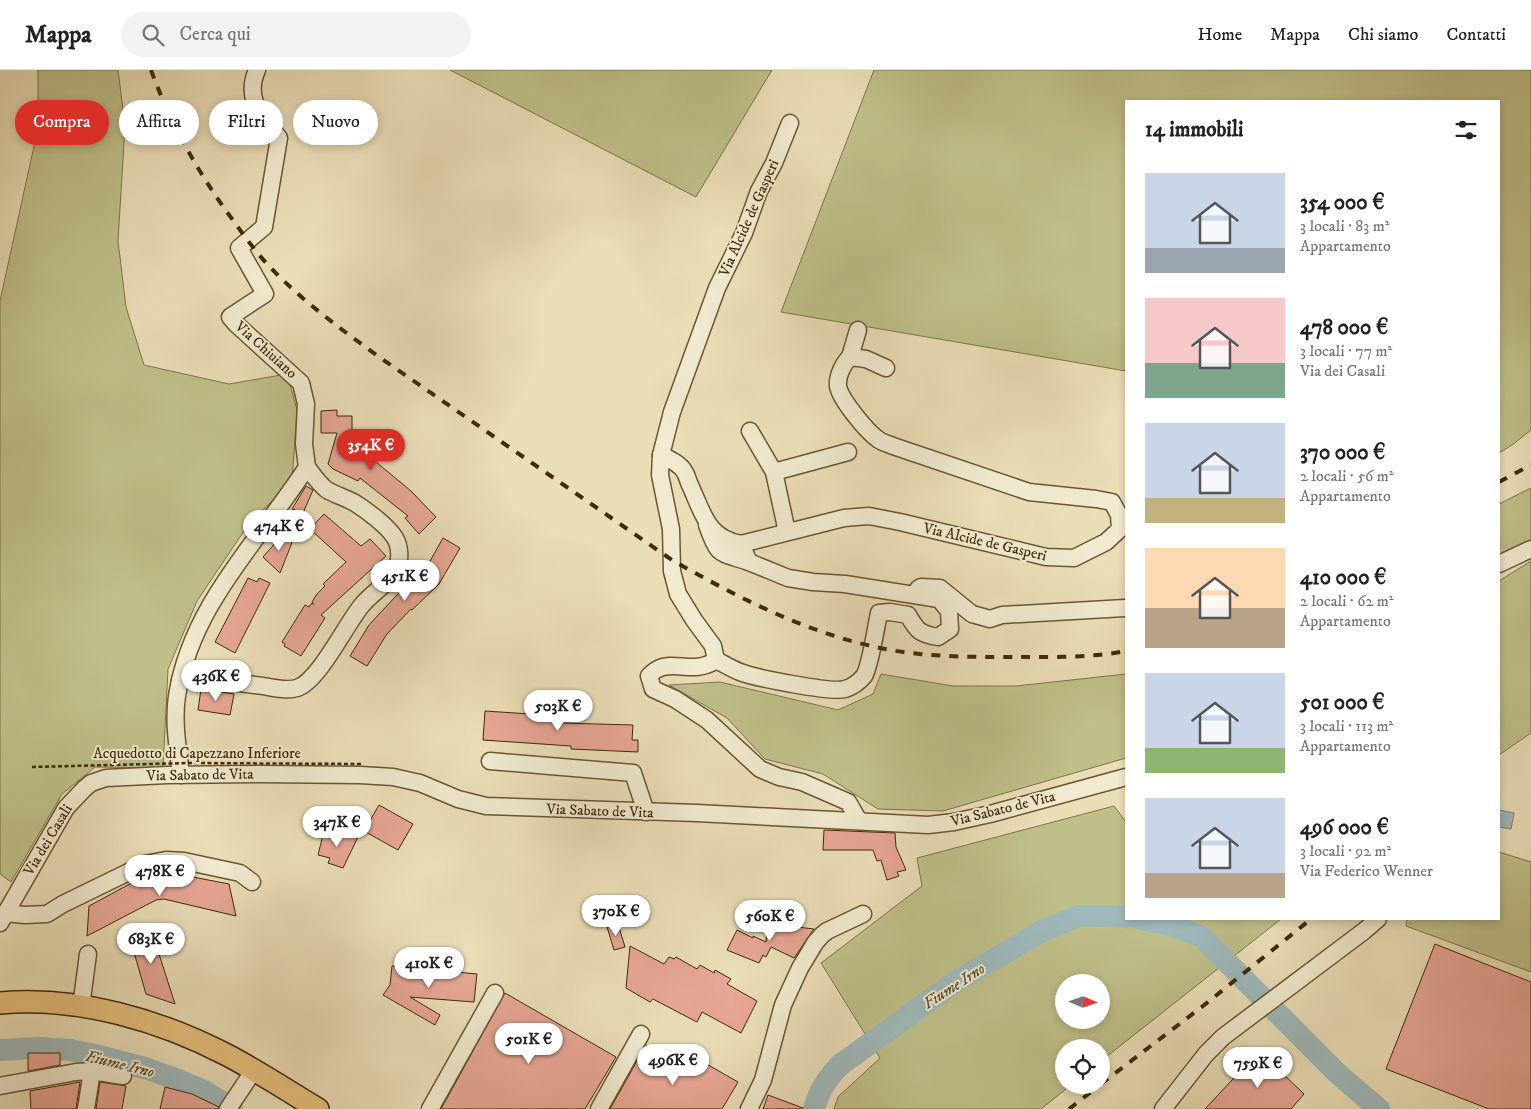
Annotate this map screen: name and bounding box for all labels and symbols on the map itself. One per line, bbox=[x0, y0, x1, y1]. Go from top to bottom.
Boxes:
street label: Via Alcide de Gasperi bbox=[714, 156, 783, 280]
street label: Via Chiuiano bbox=[230, 316, 301, 383]
pin: 354K € bbox=[330, 428, 412, 471]
pin: 474K € bbox=[238, 510, 320, 552]
street label: Via Alcide de Gasperi bbox=[920, 518, 1049, 565]
pin: 451K € bbox=[364, 560, 446, 602]
pin: 436K € bbox=[175, 660, 257, 702]
pin: 503K € bbox=[517, 690, 599, 732]
street label: Acquedotto di Capezzano Inferiore bbox=[93, 744, 301, 763]
street label: Via Sabato de Vita bbox=[145, 765, 254, 785]
street label: Via Sabato de Vita bbox=[948, 787, 1058, 831]
street label: Via Sabato de Vita bbox=[545, 800, 654, 822]
street label: Via dei Casali bbox=[19, 801, 77, 880]
pin: 347K € bbox=[296, 806, 378, 848]
pin: 478K € bbox=[119, 854, 201, 897]
pin: 370K € bbox=[575, 894, 657, 937]
pin: 560K € bbox=[729, 900, 811, 942]
pin: 683K € bbox=[110, 922, 192, 965]
pin: 410K € bbox=[388, 946, 470, 989]
water label: Fiume Irno bbox=[919, 959, 989, 1013]
north arrow bbox=[1055, 974, 1110, 1029]
pin: 501K € bbox=[488, 1022, 570, 1065]
pin: 496K € bbox=[632, 1044, 714, 1086]
water label: Fiume Irno bbox=[84, 1046, 156, 1082]
pin: 759K € bbox=[1217, 1046, 1299, 1089]

